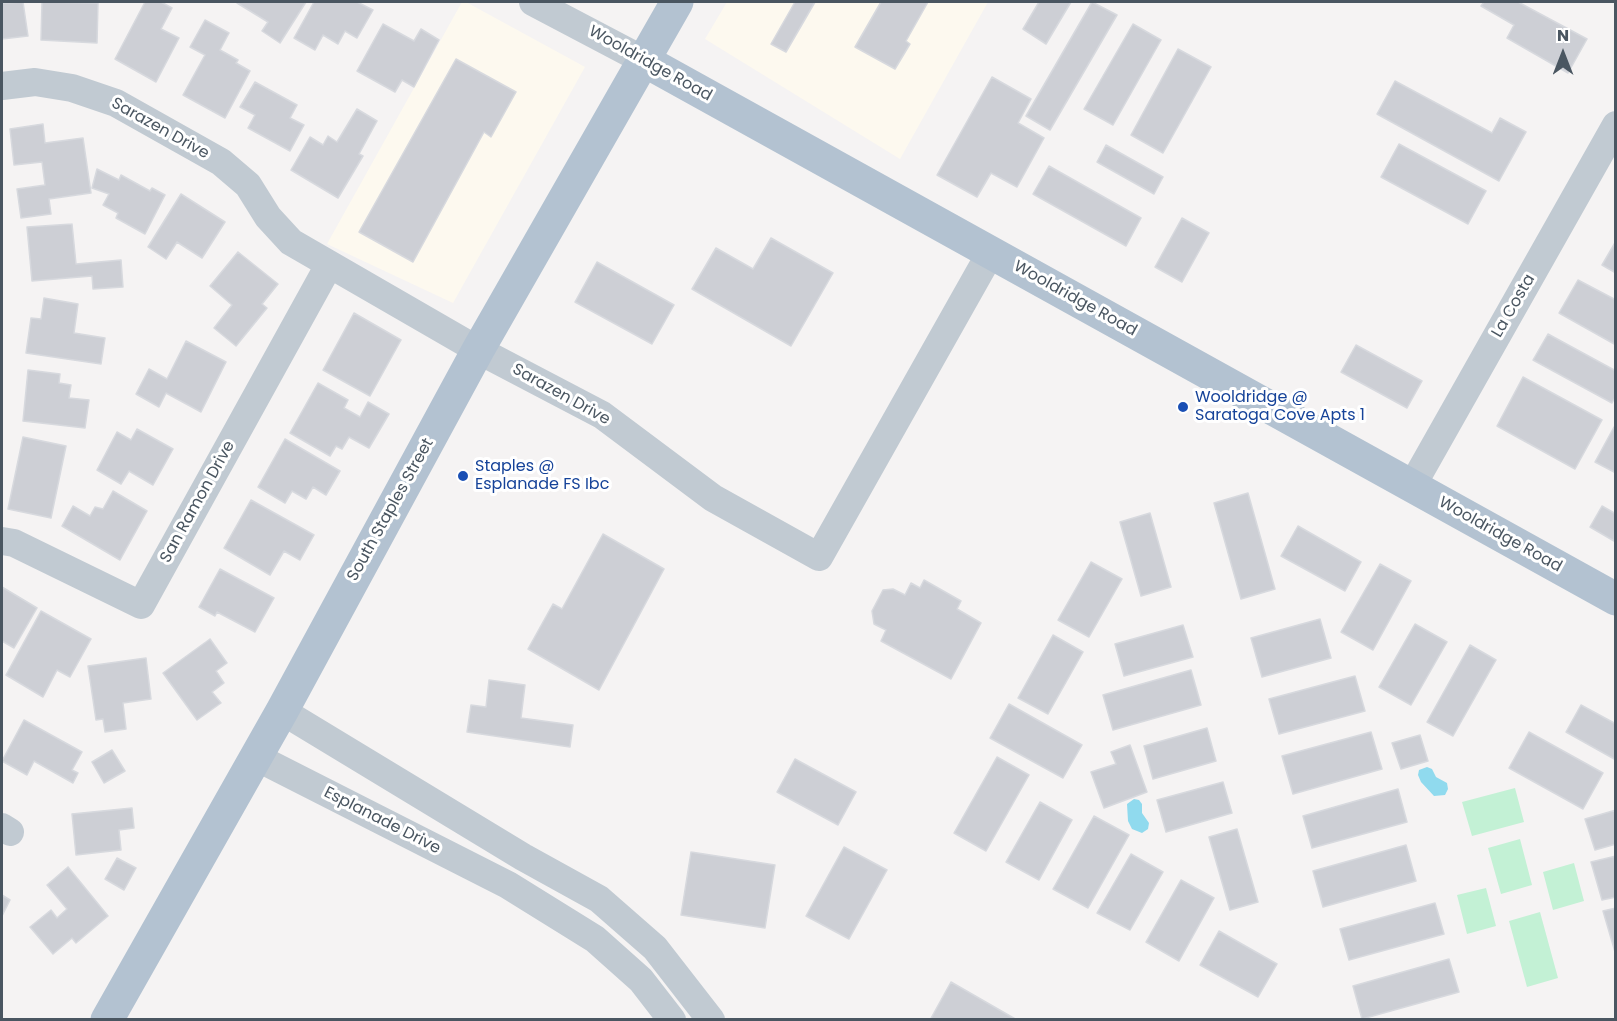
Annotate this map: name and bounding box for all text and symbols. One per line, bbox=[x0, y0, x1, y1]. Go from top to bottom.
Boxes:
street label: Wooldridge Road bbox=[585, 22, 715, 106]
north arrow bbox=[1533, 24, 1593, 84]
text: N bbox=[1557, 24, 1569, 47]
street label: Sarazen Drive bbox=[108, 94, 212, 164]
street label: Wooldridge Road bbox=[1010, 257, 1140, 341]
street label: La Costa bbox=[1488, 271, 1540, 341]
street label: Sarazen Drive bbox=[509, 360, 613, 430]
place label: Wooldridge @ Saratoga Cove Apts 1 bbox=[1195, 388, 1365, 426]
marker: Wooldridge @ Saratoga Cove Apts 1 bbox=[1176, 400, 1190, 414]
street label: South Staples Street bbox=[344, 435, 438, 585]
street label: San Ramon Drive bbox=[156, 438, 240, 566]
place label: Staples @ Esplanade FS Ibc bbox=[475, 457, 609, 495]
marker: Staples @ Esplanade FS Ibc bbox=[456, 469, 470, 483]
street label: Wooldridge Road bbox=[1435, 493, 1565, 577]
street label: Esplanade Drive bbox=[320, 783, 444, 859]

